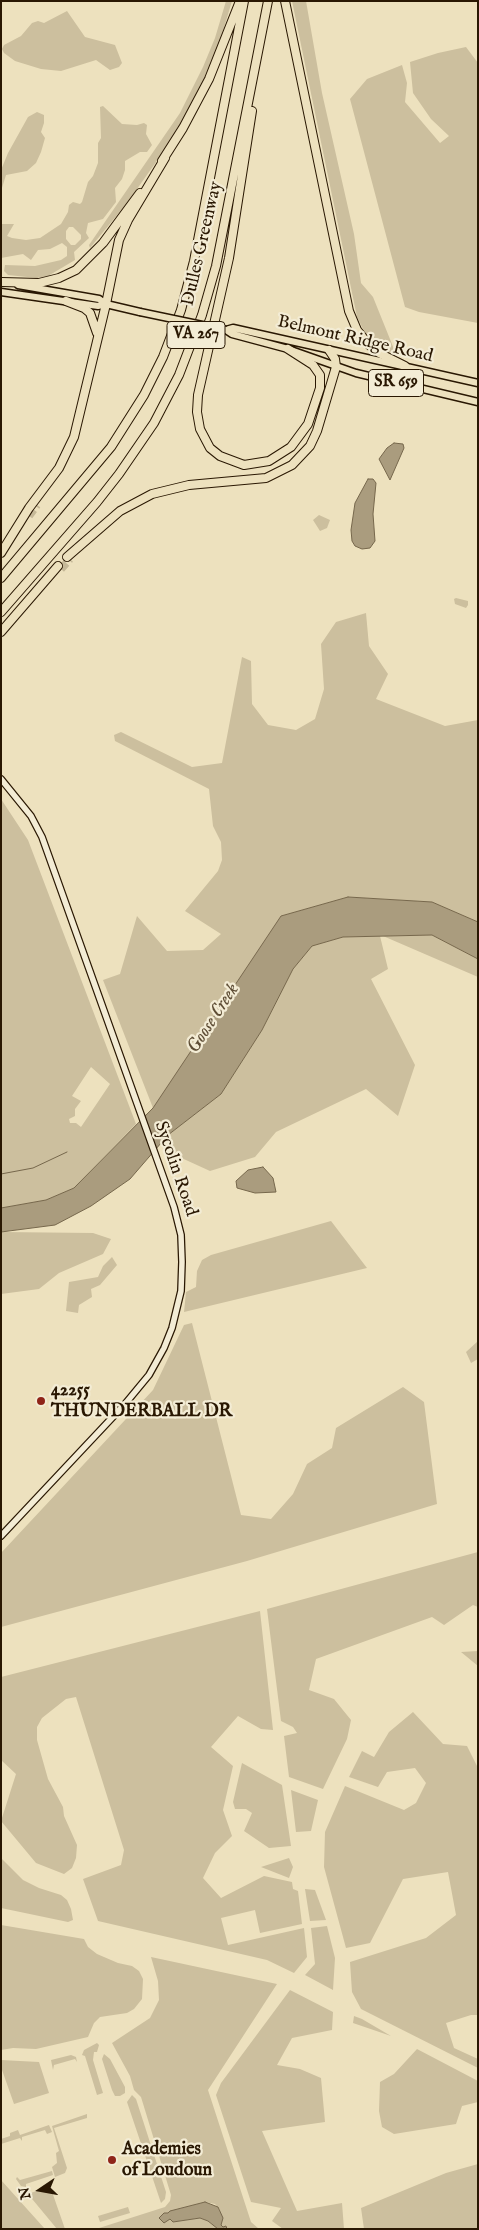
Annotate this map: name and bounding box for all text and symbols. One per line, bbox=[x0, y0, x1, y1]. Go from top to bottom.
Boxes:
street label: Dulles Greenway bbox=[178, 180, 228, 308]
street label: Belmont Ridge Road bbox=[275, 312, 435, 368]
road number: VA 267 bbox=[167, 322, 225, 348]
road number: SR 659 bbox=[368, 369, 424, 396]
water label: Goose Creek bbox=[183, 980, 245, 1058]
street label: Sycolin Road bbox=[149, 1119, 201, 1219]
place label: 42255 THUNDERBALL DR bbox=[51, 1380, 232, 1422]
marker: 42255 THUNDERBALL DR bbox=[35, 1395, 47, 1407]
place label: Academies of Loudoun bbox=[122, 2139, 212, 2182]
marker: Academies of Loudoun bbox=[106, 2154, 118, 2166]
north arrow bbox=[15, 2165, 65, 2215]
text: N bbox=[15, 2185, 35, 2201]

